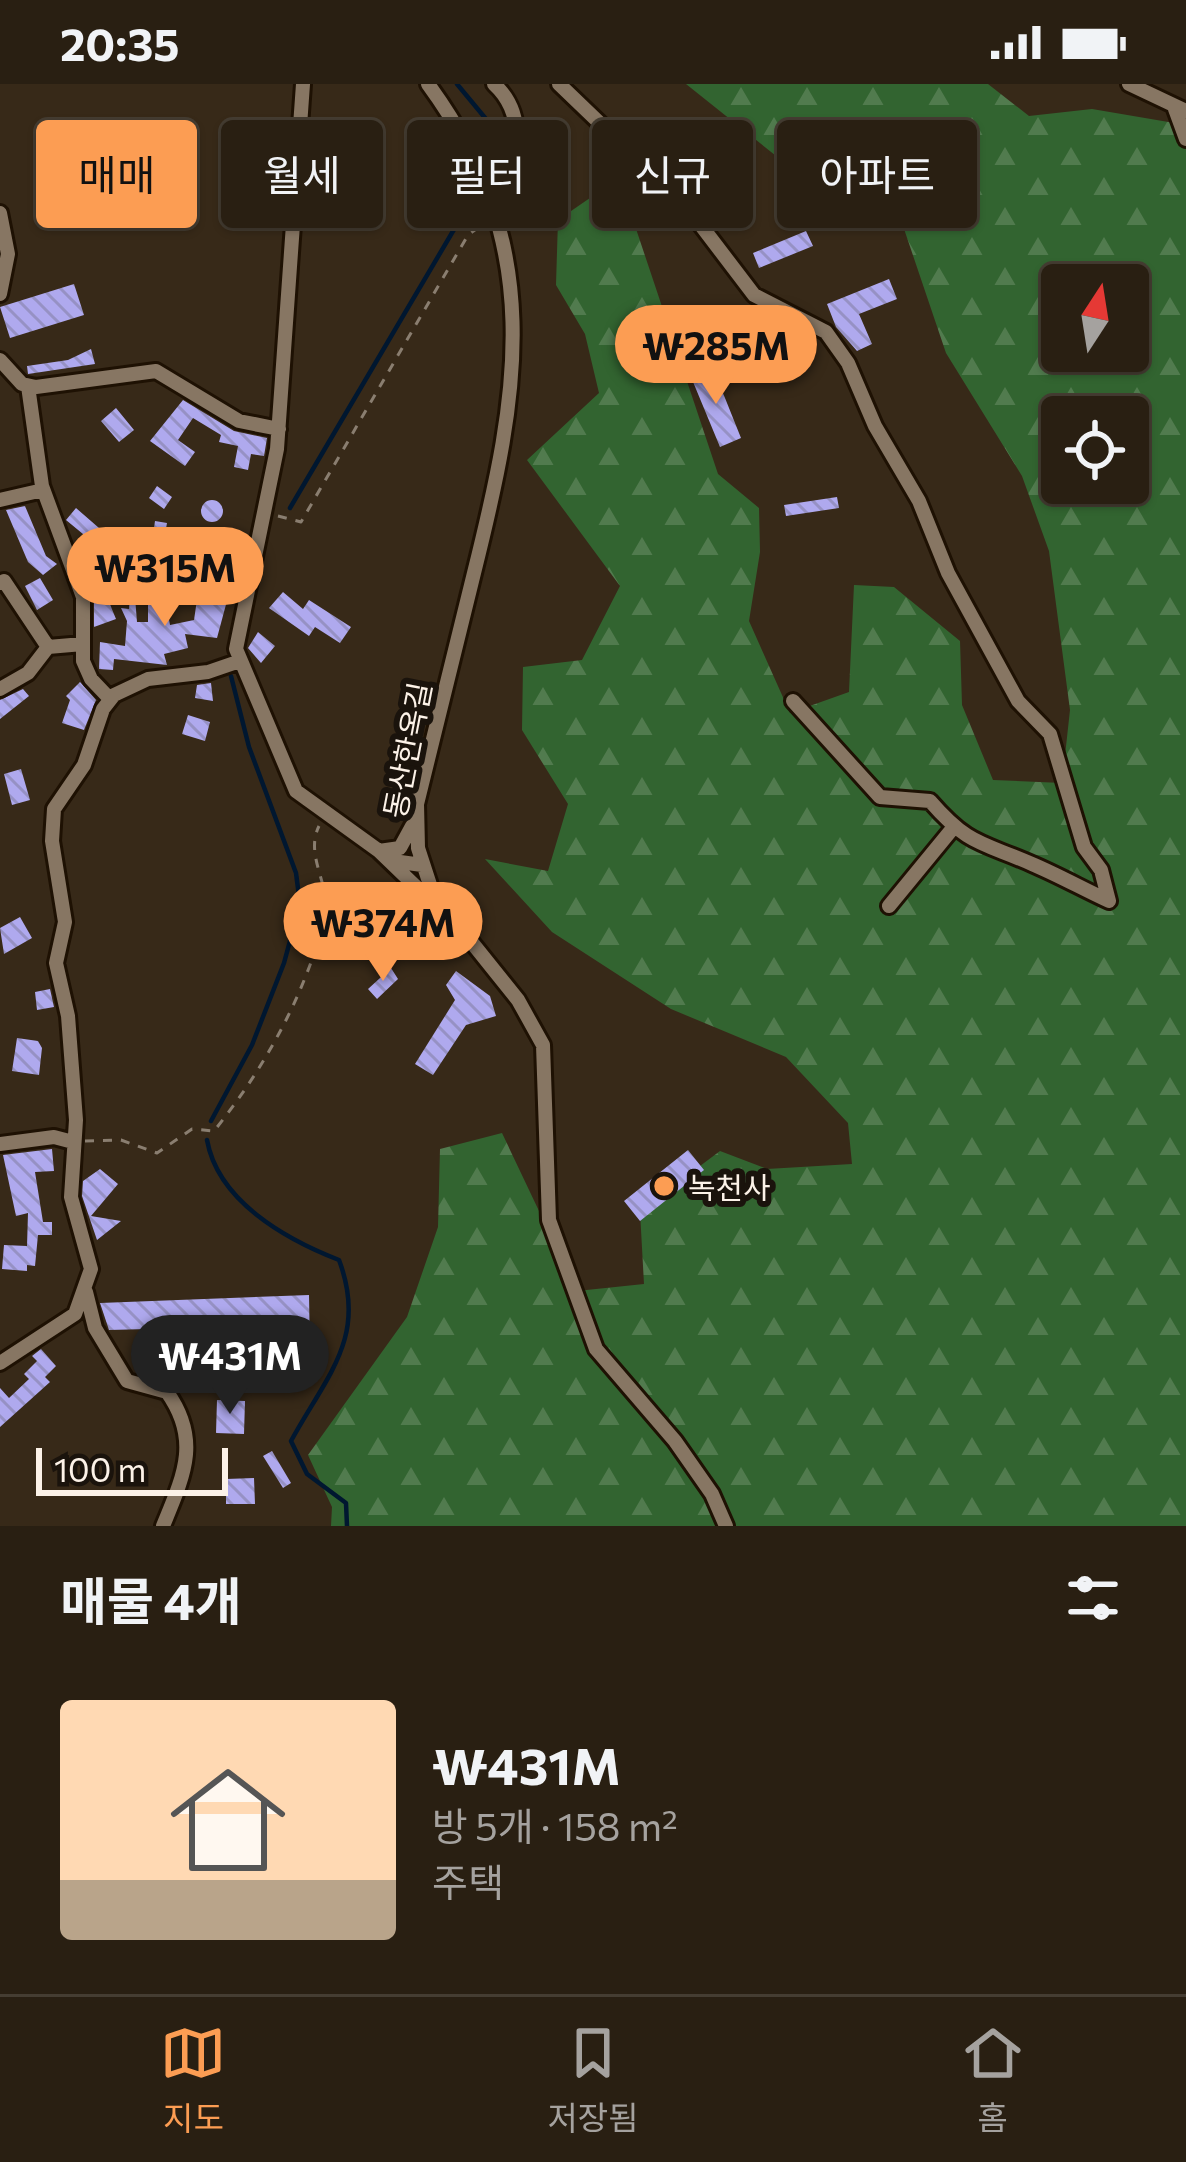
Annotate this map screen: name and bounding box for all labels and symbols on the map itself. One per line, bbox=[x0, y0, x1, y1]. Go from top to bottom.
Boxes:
north arrow bbox=[1041, 264, 1149, 372]
pin: ₩285M bbox=[632, 305, 800, 407]
pin: ₩315M bbox=[81, 527, 249, 629]
street label: 동산한옥길 bbox=[375, 679, 437, 821]
pin: ₩374M bbox=[299, 882, 467, 984]
place label: 녹천사 bbox=[688, 1168, 771, 1205]
marker: 녹천사 bbox=[651, 1173, 677, 1199]
pin: ₩431M bbox=[146, 1315, 314, 1417]
scale bar bbox=[36, 1442, 228, 1495]

